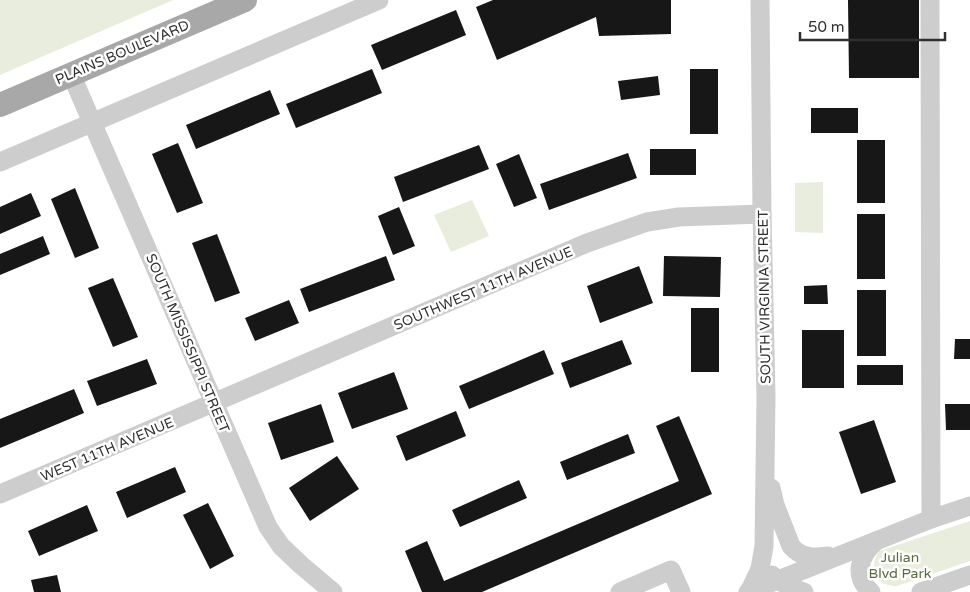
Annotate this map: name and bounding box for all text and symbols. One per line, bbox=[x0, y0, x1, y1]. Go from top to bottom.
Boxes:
scale bar bbox=[800, 10, 945, 42]
street label: PLAINS BOULEVARD bbox=[53, 17, 192, 88]
text: 50 m bbox=[808, 18, 845, 36]
street label: SOUTH VIRGINIA STREET bbox=[754, 209, 775, 384]
street label: SOUTHWEST 11TH AVENUE bbox=[391, 243, 575, 334]
street label: SOUTH MISSISSIPPI STREET bbox=[142, 251, 233, 436]
street label: WEST 11TH AVENUE bbox=[38, 414, 176, 485]
park label: Julian Blvd Park bbox=[869, 549, 932, 582]

